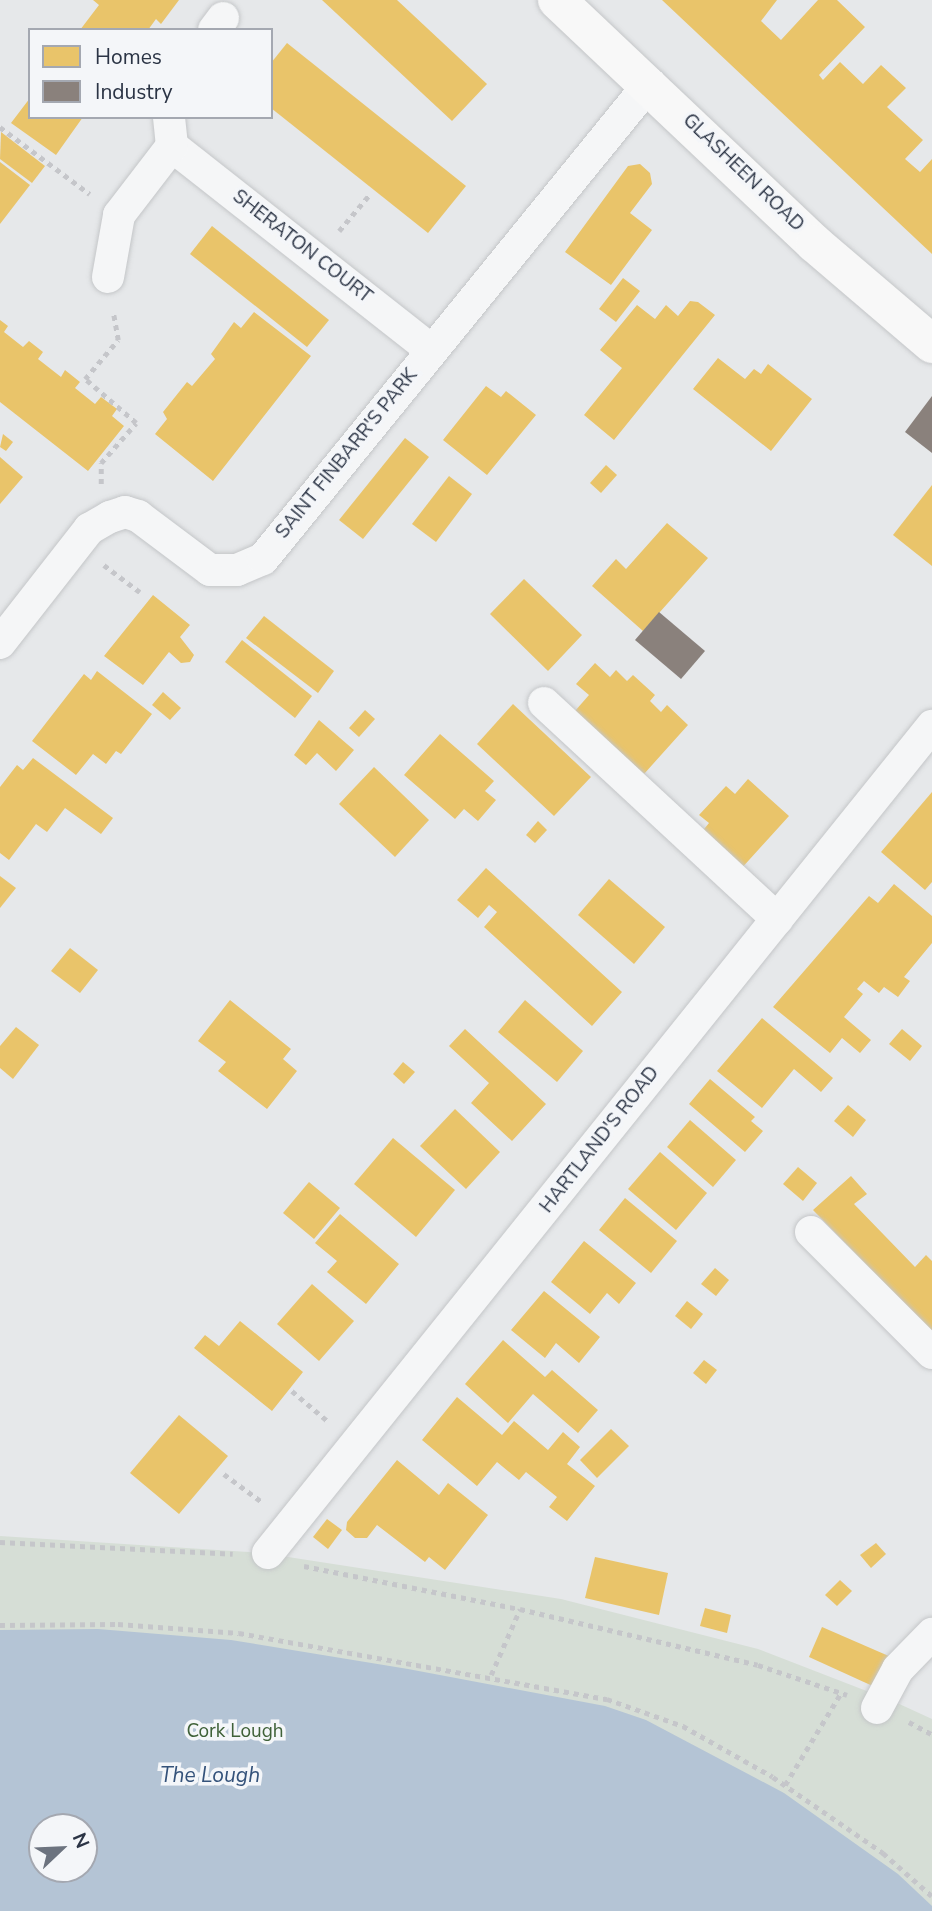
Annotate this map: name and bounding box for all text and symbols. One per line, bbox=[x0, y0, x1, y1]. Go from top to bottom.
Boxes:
legend bbox=[28, 28, 273, 119]
text: Homes bbox=[95, 43, 162, 71]
text: Industry bbox=[95, 78, 173, 106]
street label: GLASHEEN ROAD bbox=[678, 109, 808, 237]
street label: SHERATON COURT bbox=[228, 185, 376, 309]
street label: SAINT FINBARR'S PARK bbox=[271, 364, 423, 544]
street label: HARTLAND'S ROAD bbox=[536, 1062, 664, 1218]
park label: Cork Lough bbox=[186, 1721, 284, 1743]
water label: The Lough bbox=[160, 1762, 260, 1788]
north arrow bbox=[28, 1813, 98, 1883]
text: N bbox=[66, 1829, 95, 1852]

